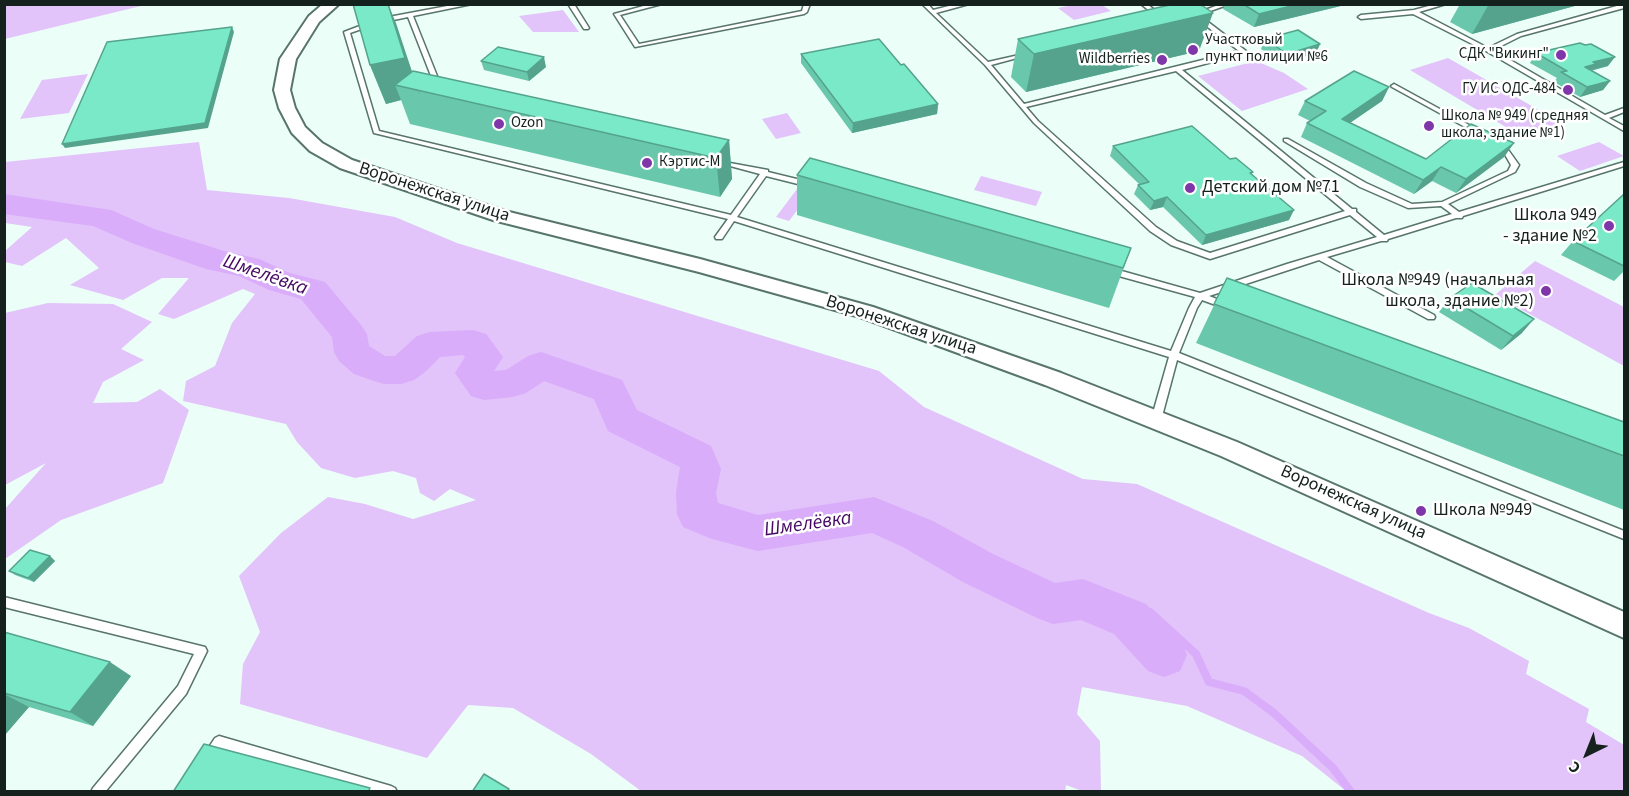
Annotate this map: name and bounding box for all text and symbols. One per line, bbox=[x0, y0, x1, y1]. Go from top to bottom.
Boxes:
place label: Участковый пункт полиции №6 bbox=[1205, 32, 1328, 67]
marker: Участковый пункт полиции №6 bbox=[1186, 43, 1200, 57]
place label: СДК "Викинг" bbox=[1459, 46, 1549, 64]
marker: СДК "Викинг" bbox=[1554, 48, 1568, 62]
place label: Wildberries bbox=[1079, 51, 1150, 69]
marker: Wildberries bbox=[1155, 53, 1169, 67]
place label: ГУ ИС ОДС-484 bbox=[1462, 81, 1556, 99]
marker: ГУ ИС ОДС-484 bbox=[1561, 83, 1575, 97]
place label: Школа № 949 (средняя школа, здание №1) bbox=[1441, 108, 1589, 143]
place label: Ozon bbox=[511, 115, 543, 133]
marker: Ozon bbox=[492, 117, 506, 131]
marker: Школа № 949 (средняя школа, здание №1) bbox=[1422, 119, 1436, 133]
place label: Кэртис-М bbox=[659, 154, 721, 172]
marker: Кэртис-М bbox=[640, 156, 654, 170]
street label: Воронежская улица bbox=[356, 158, 512, 228]
place label: Детский дом №71 bbox=[1202, 177, 1340, 199]
marker: Детский дом №71 bbox=[1183, 181, 1197, 195]
place label: Школа 949 - здание №2 bbox=[1503, 205, 1597, 248]
marker: Школа 949 - здание №2 bbox=[1602, 219, 1616, 233]
water label: Шмелёвка bbox=[219, 250, 311, 302]
place label: Школа №949 (начальная школа, здание №2) bbox=[1341, 270, 1534, 312]
marker: Школа №949 (начальная школа, здание №2) bbox=[1539, 284, 1553, 298]
street label: Воронежская улица bbox=[823, 291, 979, 361]
street label: Воронежская улица bbox=[1277, 461, 1429, 545]
place label: Школа №949 bbox=[1433, 500, 1532, 522]
marker: Школа №949 bbox=[1414, 504, 1428, 518]
water label: Шмелёвка bbox=[763, 507, 853, 543]
north arrow bbox=[1557, 724, 1617, 784]
text: С bbox=[1564, 756, 1586, 778]

